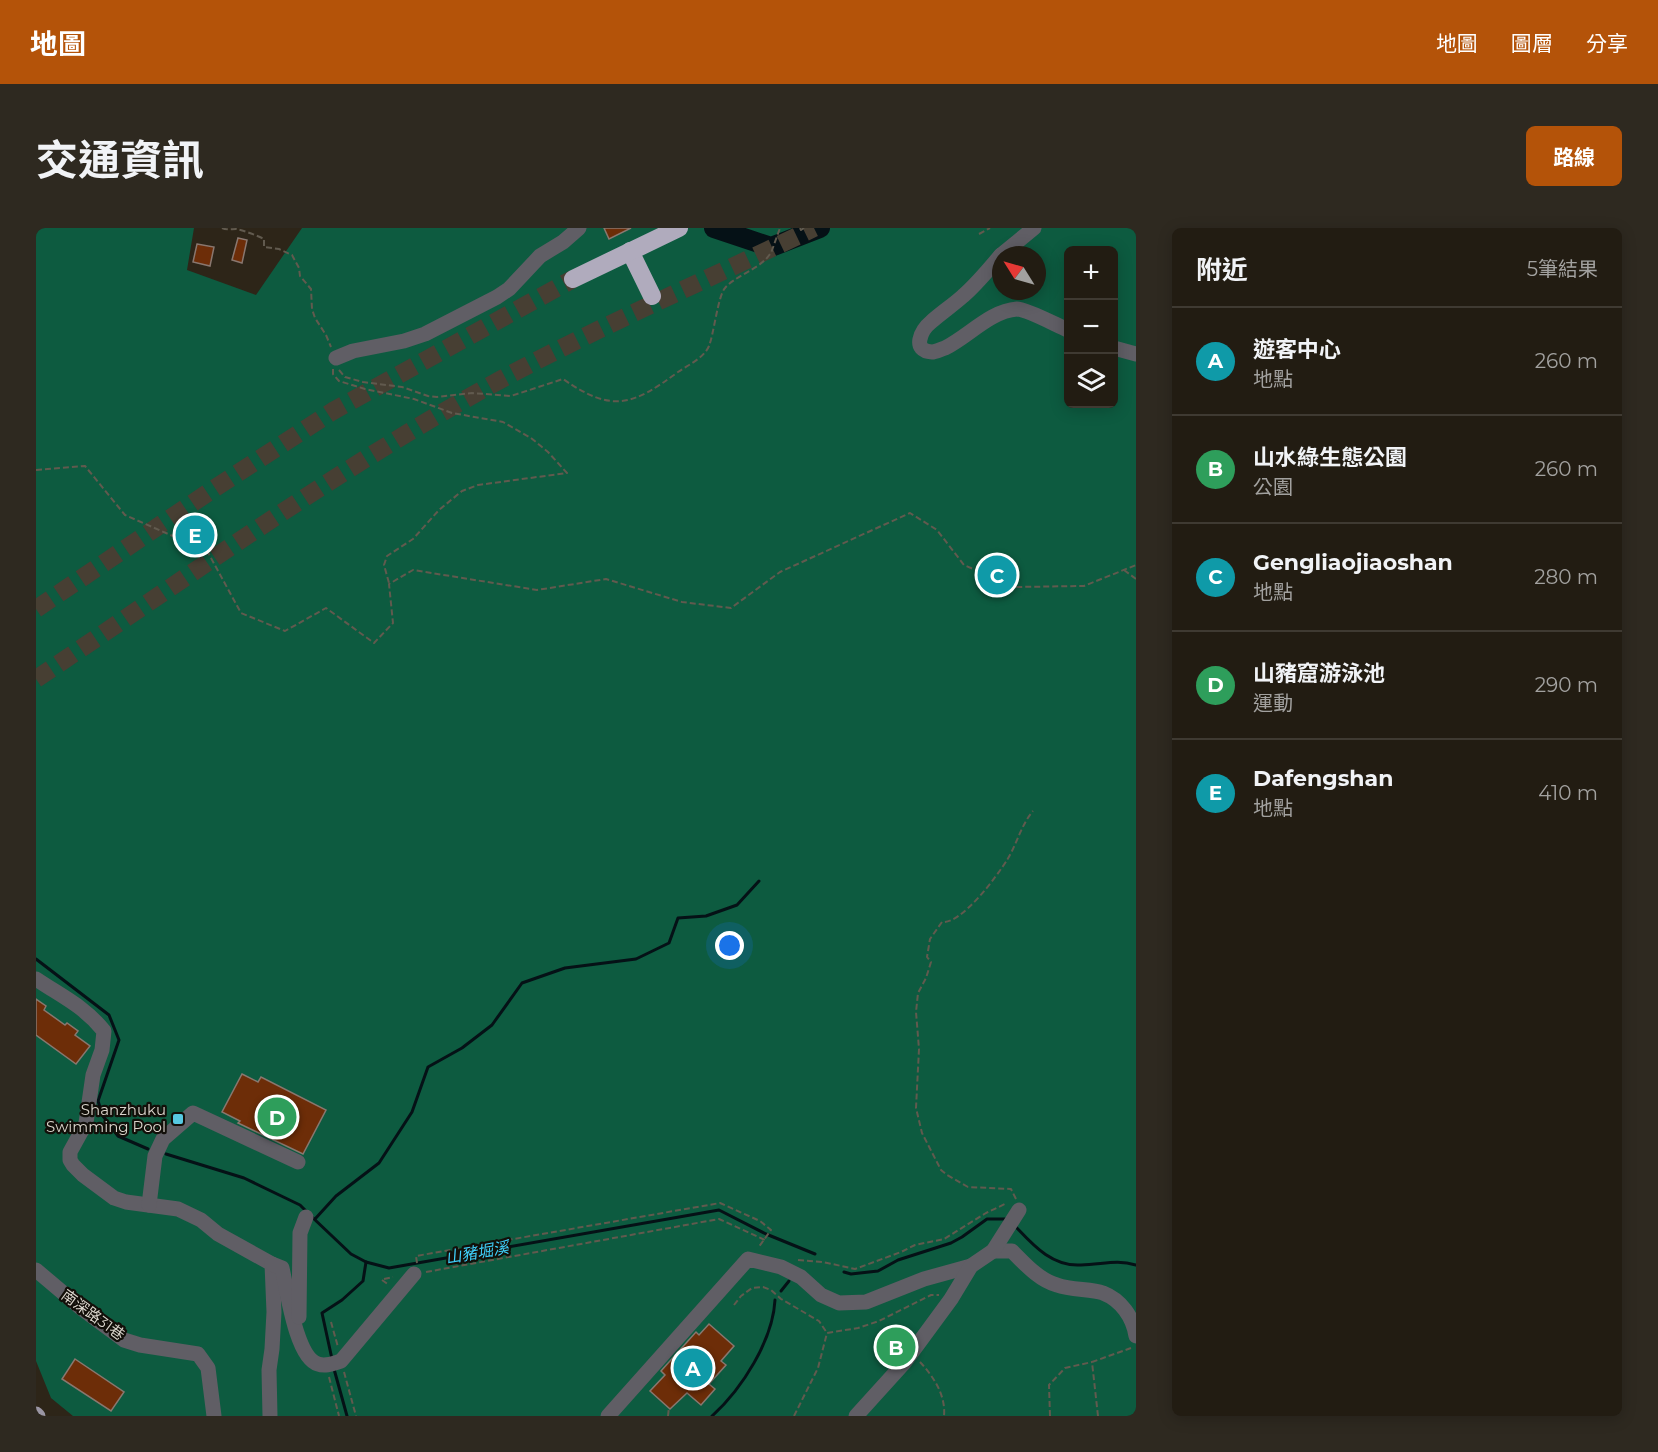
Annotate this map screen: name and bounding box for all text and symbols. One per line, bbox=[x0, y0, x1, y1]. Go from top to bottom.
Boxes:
text: 地圖 bbox=[30, 27, 86, 61]
text: 地圖 bbox=[1436, 31, 1478, 56]
text: 圖層 bbox=[1511, 31, 1553, 56]
text: 分享 bbox=[1586, 31, 1628, 56]
button: 路線 bbox=[1526, 126, 1622, 186]
text: 交通資訊 bbox=[36, 134, 204, 186]
north arrow bbox=[992, 246, 1046, 300]
map controls bbox=[1064, 246, 1118, 408]
button: + bbox=[1064, 246, 1118, 300]
text: 附近 bbox=[1196, 254, 1248, 286]
text: 5筆結果 bbox=[1527, 257, 1598, 281]
button: − bbox=[1064, 300, 1118, 354]
text: 遊客中心 bbox=[1253, 336, 1341, 363]
text: A bbox=[1208, 349, 1223, 373]
text: 260 m bbox=[1535, 349, 1598, 373]
button: layers bbox=[1064, 354, 1118, 408]
text: 地點 bbox=[1253, 367, 1293, 391]
text: 山水綠生態公園 bbox=[1253, 444, 1407, 471]
text: B bbox=[1208, 457, 1223, 481]
text: 260 m bbox=[1535, 457, 1598, 481]
text: 公園 bbox=[1253, 475, 1293, 499]
pin: E bbox=[176, 512, 214, 558]
text: Gengliaojiaoshan bbox=[1253, 549, 1453, 576]
pin: C bbox=[978, 552, 1016, 598]
text: C bbox=[1208, 565, 1223, 589]
text: 280 m bbox=[1534, 565, 1598, 589]
text: 地點 bbox=[1253, 580, 1293, 604]
text: 山豬窟游泳池 bbox=[1253, 660, 1385, 687]
text: D bbox=[1207, 673, 1224, 697]
text: 290 m bbox=[1535, 673, 1598, 697]
text: 運動 bbox=[1253, 691, 1293, 715]
text: Dafengshan bbox=[1253, 765, 1393, 792]
text: E bbox=[1209, 781, 1222, 805]
text: 410 m bbox=[1538, 781, 1598, 805]
text: 地點 bbox=[1253, 796, 1293, 820]
your location bbox=[715, 931, 744, 960]
pin: D bbox=[258, 1094, 296, 1140]
place label: Shanzhuku Swimming Pool bbox=[46, 1100, 166, 1136]
marker: Shanzhuku Swimming Pool bbox=[171, 1112, 185, 1126]
water label: 山豬堀溪 bbox=[444, 1237, 512, 1267]
street label: 南深路31巷 bbox=[58, 1285, 129, 1344]
pin: B bbox=[876, 1324, 916, 1370]
pin: A bbox=[674, 1346, 712, 1390]

